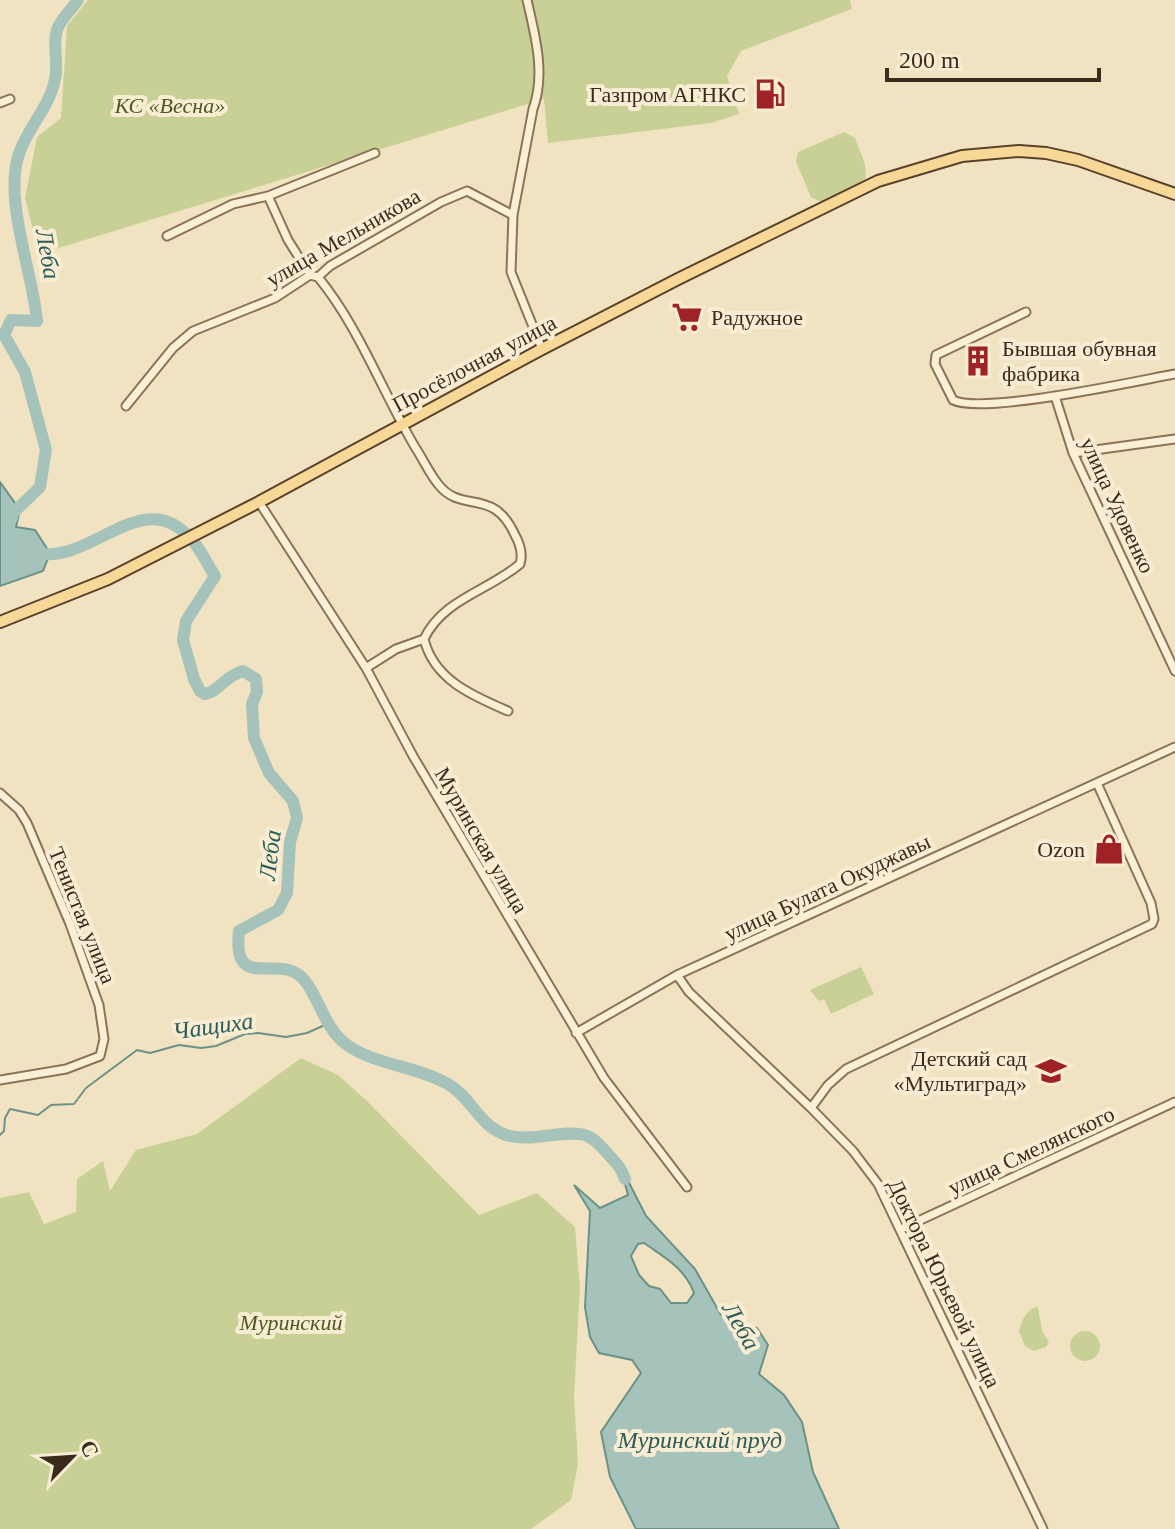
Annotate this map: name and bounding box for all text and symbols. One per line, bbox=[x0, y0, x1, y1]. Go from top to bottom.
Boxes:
scale bar bbox=[887, 32, 1099, 82]
text: 200 m bbox=[899, 47, 960, 73]
fuel station icon: Газпром АГНКС bbox=[753, 77, 787, 111]
place label: Газпром АГНКС bbox=[589, 82, 746, 107]
park label: КС «Весна» bbox=[114, 93, 225, 118]
street label: улица Мельникова bbox=[262, 183, 425, 292]
water label: Леба bbox=[31, 226, 65, 281]
supermarket icon: Радужное bbox=[670, 300, 704, 334]
place label: Радужное bbox=[711, 305, 803, 330]
street label: Просёлочная улица bbox=[388, 310, 561, 417]
place label: Бывшая обувная фабрика bbox=[1002, 336, 1157, 386]
building icon: Бывшая обувная фабрика bbox=[961, 344, 995, 378]
street label: улица Удовенко bbox=[1075, 433, 1160, 577]
street label: Муринская улица bbox=[430, 763, 534, 918]
water label: Леба bbox=[254, 828, 286, 883]
street label: улица Булата Окуджавы bbox=[720, 829, 934, 946]
shop icon: Ozon bbox=[1092, 832, 1126, 866]
place label: Ozon bbox=[1037, 837, 1085, 862]
street label: Тенистая улица bbox=[44, 843, 121, 987]
water label: Чащиха bbox=[171, 1007, 255, 1045]
place label: Детский сад «Мультиград» bbox=[893, 1046, 1027, 1096]
school or university icon: Детский сад «Мультиград» bbox=[1034, 1054, 1068, 1088]
street label: улица Смелянского bbox=[944, 1101, 1118, 1200]
street label: Доктора Юрьевой улица bbox=[883, 1175, 1006, 1392]
water label: Леба bbox=[717, 1297, 765, 1354]
park label: Муринский bbox=[239, 1310, 342, 1335]
north arrow bbox=[32, 1417, 112, 1497]
water label: Муринский пруд bbox=[617, 1427, 782, 1453]
text: С bbox=[75, 1436, 104, 1461]

